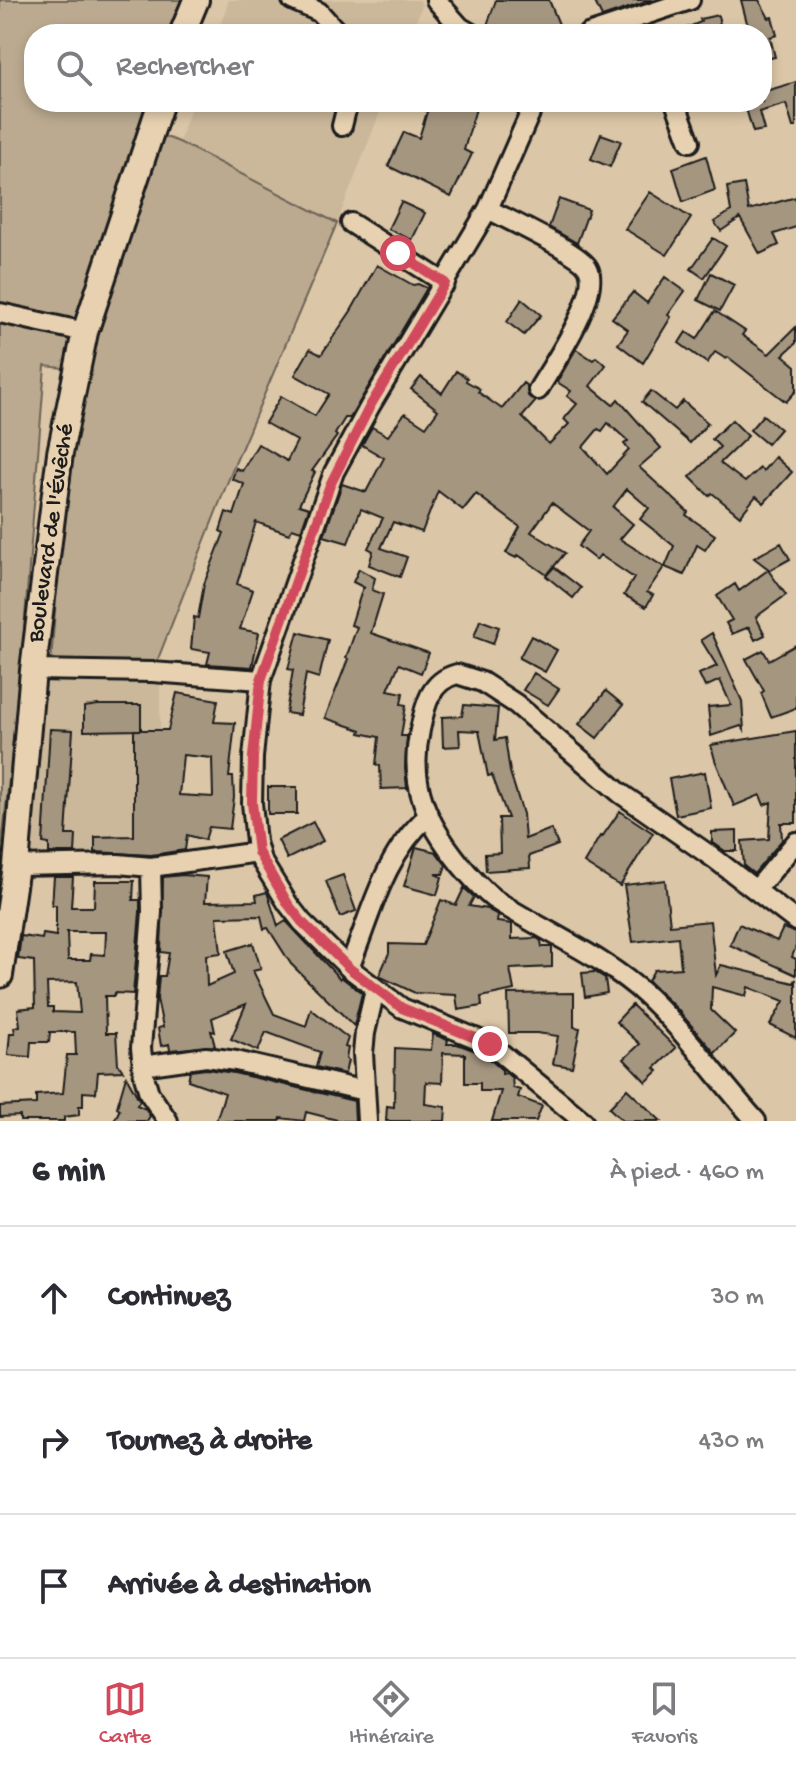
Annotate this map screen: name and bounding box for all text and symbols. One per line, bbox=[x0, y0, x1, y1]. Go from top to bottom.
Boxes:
search box bbox=[24, 24, 772, 112]
icon: search bbox=[52, 46, 96, 90]
text: Rechercher bbox=[116, 51, 252, 86]
route start bbox=[380, 235, 416, 271]
street label: Boulevard de l'Évêché bbox=[22, 421, 82, 645]
route end bbox=[472, 1026, 508, 1062]
text: 6 min bbox=[32, 1153, 105, 1193]
text: À pied · 460 m bbox=[610, 1158, 764, 1189]
icon: ahead bbox=[32, 1276, 76, 1320]
text: Continuez bbox=[108, 1281, 230, 1316]
text: 30 m bbox=[711, 1283, 764, 1314]
icon: right bbox=[32, 1420, 76, 1464]
text: Tournez à droite bbox=[108, 1425, 312, 1460]
text: 430 m bbox=[699, 1427, 764, 1458]
icon: arrive bbox=[32, 1564, 76, 1608]
text: Arrivée à destination bbox=[108, 1569, 371, 1604]
tab: Carte bbox=[99, 1677, 151, 1751]
tab: Itinéraire bbox=[349, 1677, 434, 1751]
tab: Favoris bbox=[632, 1677, 697, 1751]

